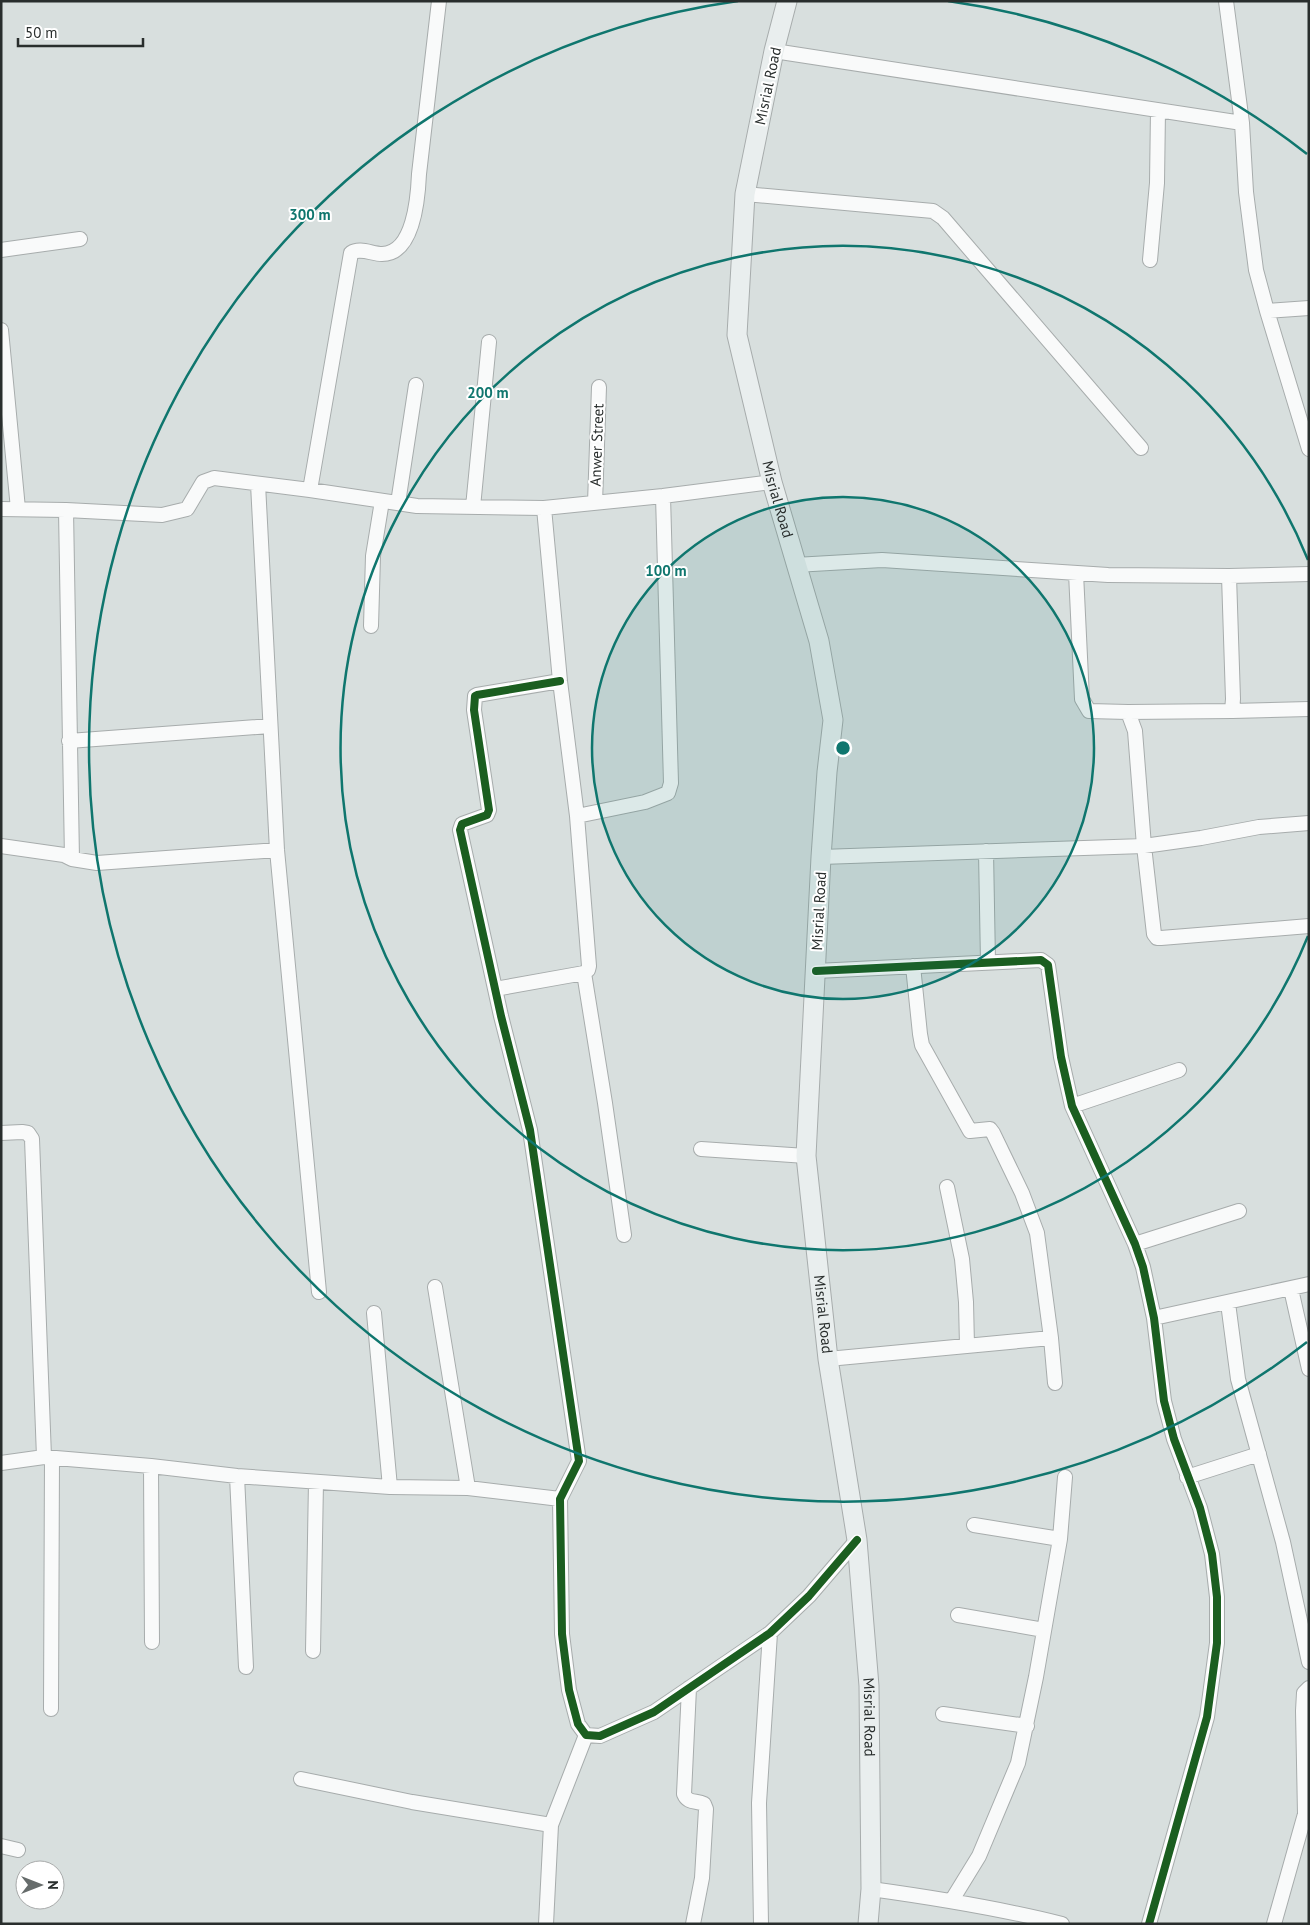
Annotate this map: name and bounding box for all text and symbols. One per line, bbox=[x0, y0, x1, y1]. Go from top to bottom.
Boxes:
scale bar bbox=[18, 15, 142, 47]
text: 50 m bbox=[25, 23, 58, 42]
street label: Misrial Road bbox=[750, 45, 785, 126]
text: 300 m bbox=[289, 205, 331, 224]
text: 200 m bbox=[467, 383, 509, 402]
street label: Anwer Street bbox=[586, 403, 607, 487]
street label: Misrial Road bbox=[758, 459, 798, 540]
text: 100 m bbox=[645, 561, 687, 580]
centre of rings bbox=[834, 739, 852, 757]
street label: Misrial Road bbox=[807, 871, 830, 951]
street label: Misrial Road bbox=[810, 1274, 837, 1354]
street label: Misrial Road bbox=[859, 1677, 880, 1757]
north arrow bbox=[15, 1860, 65, 1910]
text: N bbox=[44, 1880, 62, 1890]

